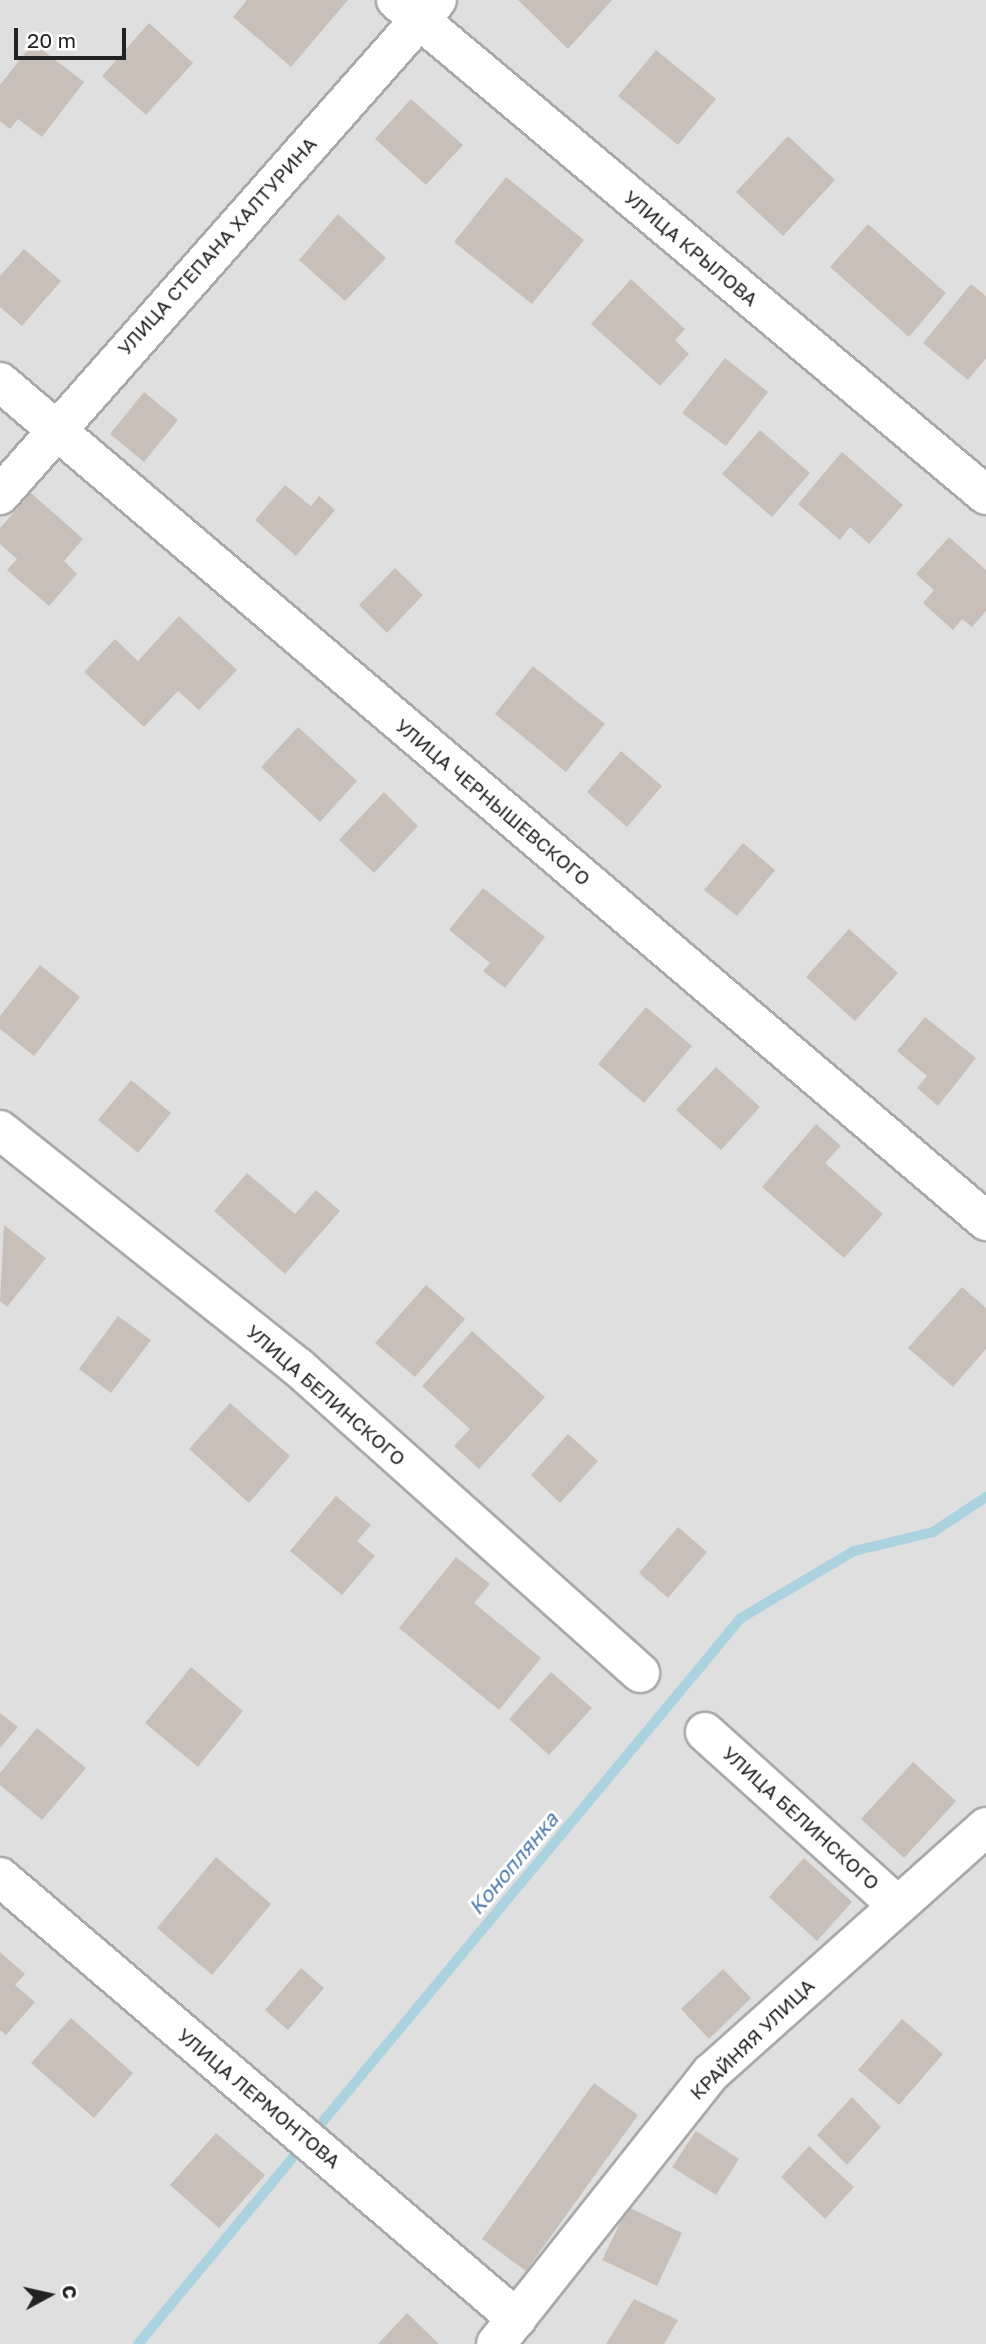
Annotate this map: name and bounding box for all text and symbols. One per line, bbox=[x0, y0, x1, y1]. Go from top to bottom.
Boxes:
scale bar bbox=[18, 14, 130, 58]
text: 20 m bbox=[27, 27, 76, 53]
street label: УЛИЦА СТЕПАНА ХАЛТУРИНА bbox=[113, 132, 321, 360]
street label: УЛИЦА КРЫЛОВА bbox=[619, 185, 763, 311]
street label: УЛИЦА ЧЕРНЫШЕВСКОГО bbox=[391, 714, 595, 890]
street label: УЛИЦА БЕЛИНСКОГО bbox=[242, 1320, 410, 1470]
street label: УЛИЦА БЕЛИНСКОГО bbox=[718, 1742, 884, 1894]
water label: Коноплянка bbox=[463, 1807, 563, 1919]
street label: КРАЙНЯЯ УЛИЦА bbox=[685, 1974, 819, 2104]
street label: УЛИЦА ЛЕРМОНТОВА bbox=[173, 2023, 345, 2173]
north arrow bbox=[14, 2260, 84, 2330]
text: С bbox=[58, 2284, 83, 2300]

